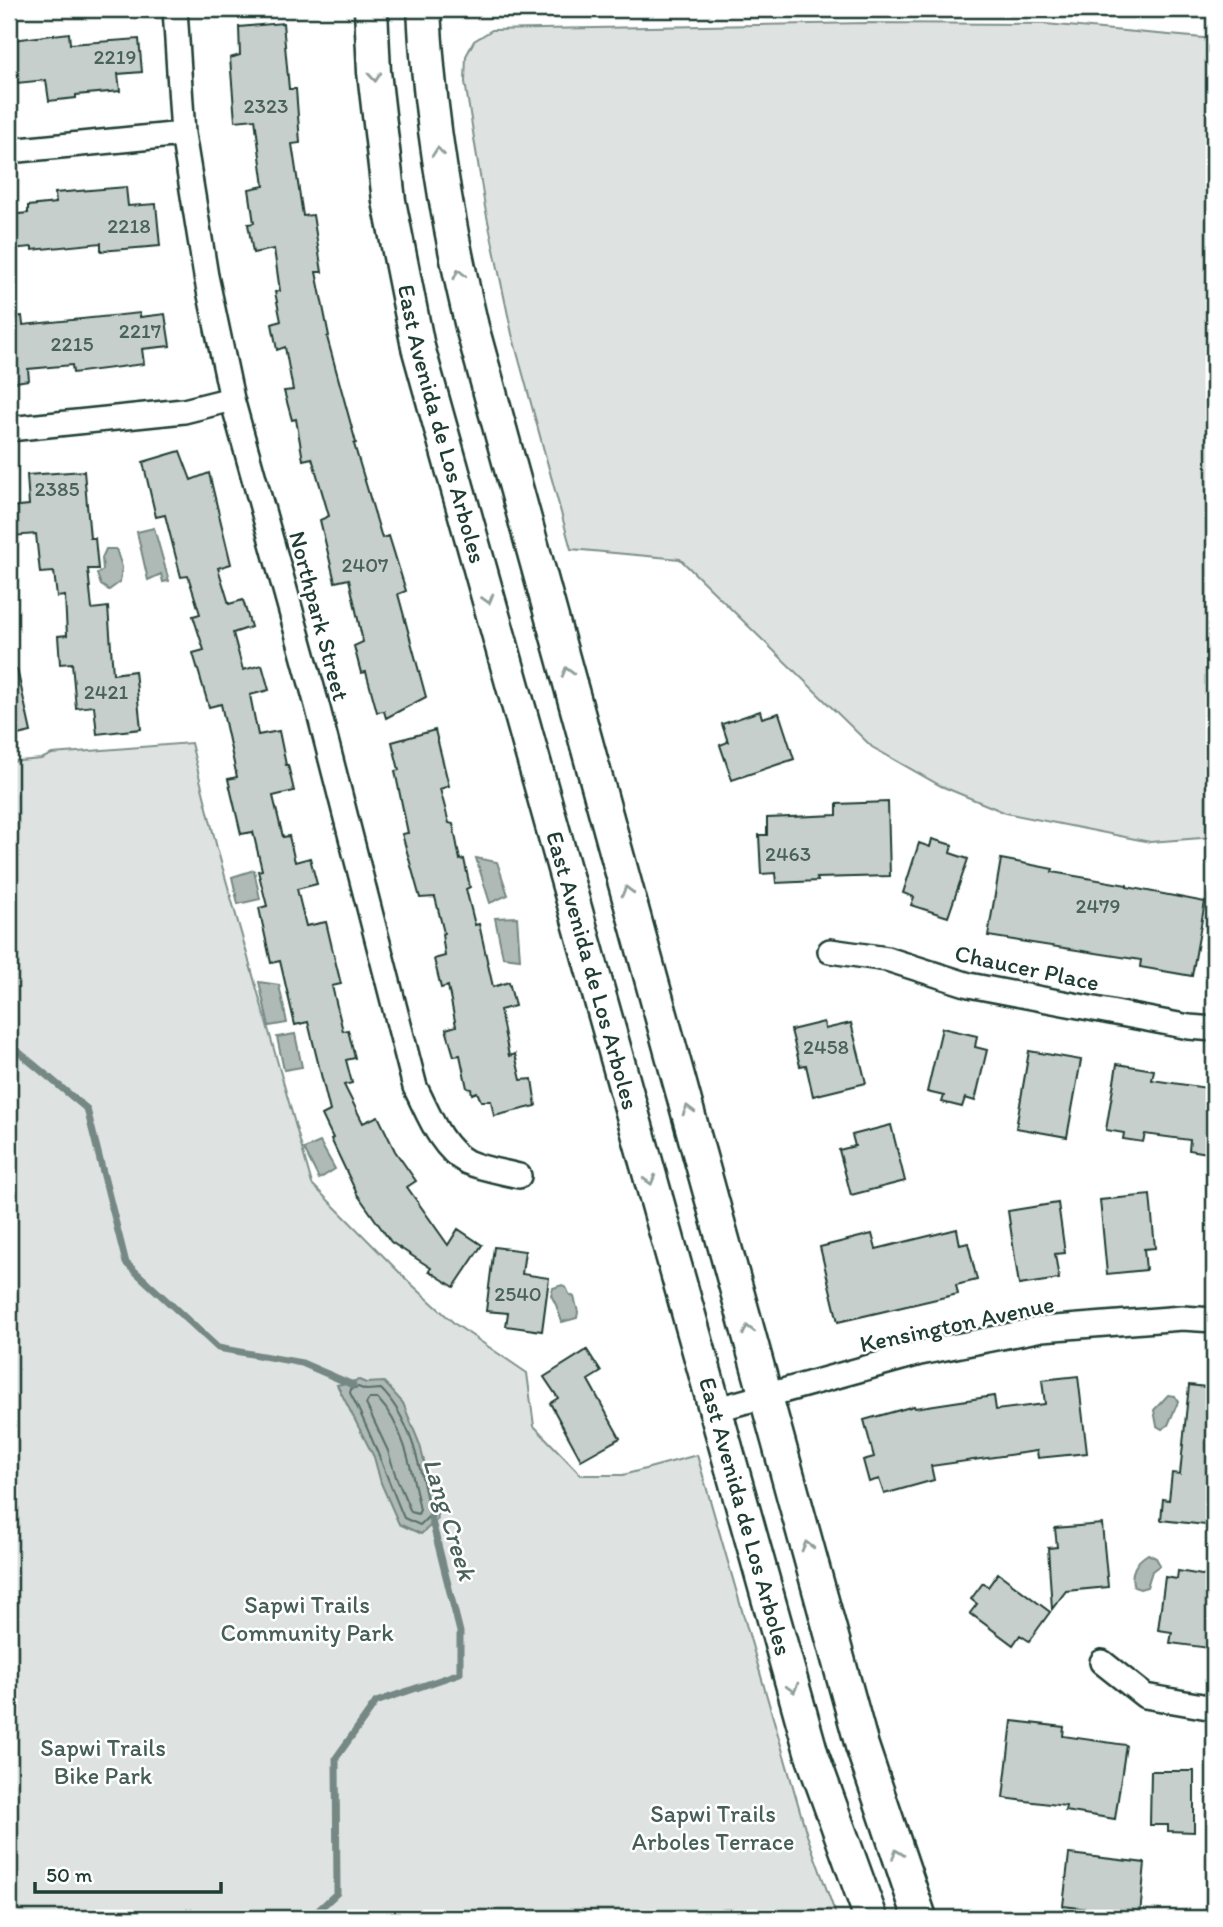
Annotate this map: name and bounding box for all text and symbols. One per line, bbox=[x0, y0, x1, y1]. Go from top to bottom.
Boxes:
house number: 2219 bbox=[94, 44, 136, 69]
one-way arrow bbox=[367, 72, 382, 83]
house number: 2323 bbox=[244, 93, 288, 118]
one-way arrow bbox=[430, 146, 445, 158]
house number: 2218 bbox=[107, 213, 151, 238]
one-way arrow bbox=[453, 268, 467, 280]
street label: East Avenida de Los Arboles bbox=[392, 282, 493, 567]
house number: 2217 bbox=[119, 318, 161, 343]
house number: 2215 bbox=[51, 331, 93, 356]
house number: 2385 bbox=[34, 476, 80, 501]
street label: Northpark Street bbox=[283, 528, 356, 704]
house number: 2407 bbox=[341, 552, 389, 577]
one-way arrow bbox=[480, 593, 495, 605]
one-way arrow bbox=[561, 666, 575, 678]
house number: 2421 bbox=[84, 679, 128, 704]
street label: East Avenida de Los Arboles bbox=[540, 828, 646, 1113]
house number: 2463 bbox=[765, 841, 811, 866]
one-way arrow bbox=[621, 885, 635, 897]
house number: 2479 bbox=[1075, 893, 1121, 918]
street label: Chaucer Place bbox=[952, 938, 1102, 997]
house number: 2458 bbox=[803, 1034, 849, 1059]
one-way arrow bbox=[681, 1105, 696, 1117]
one-way arrow bbox=[642, 1173, 656, 1185]
house number: 2540 bbox=[494, 1281, 542, 1306]
street label: Kensington Avenue bbox=[857, 1289, 1057, 1358]
one-way arrow bbox=[742, 1324, 756, 1336]
street label: East Avenida de Los Arboles bbox=[693, 1374, 798, 1659]
water label: Lang Creek bbox=[416, 1454, 484, 1585]
one-way arrow bbox=[801, 1541, 815, 1553]
park label: Sapwi Trails Community Park bbox=[220, 1590, 394, 1647]
one-way arrow bbox=[784, 1682, 799, 1694]
park label: Sapwi Trails Bike Park bbox=[40, 1733, 166, 1790]
park label: Sapwi Trails Arboles Terrace bbox=[632, 1799, 794, 1856]
one-way arrow bbox=[891, 1849, 905, 1861]
scale bar bbox=[35, 1850, 220, 1894]
text: 50 m bbox=[46, 1862, 93, 1887]

